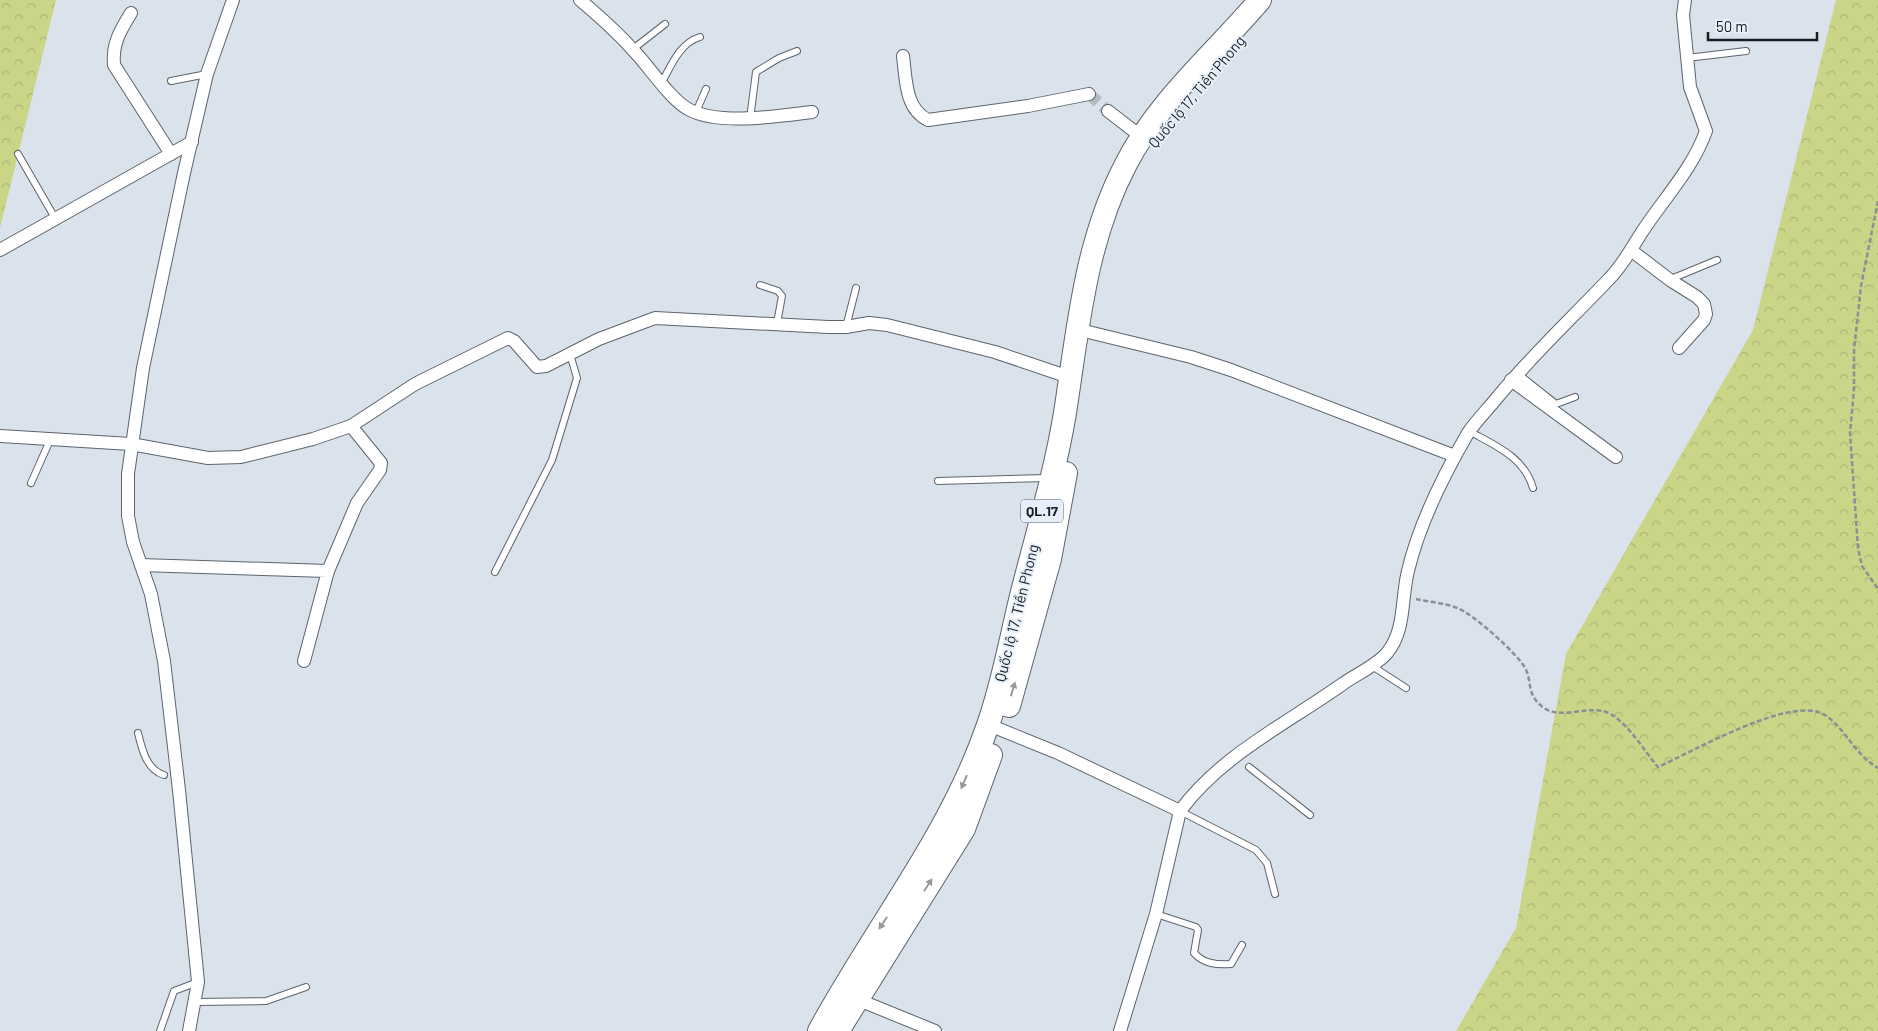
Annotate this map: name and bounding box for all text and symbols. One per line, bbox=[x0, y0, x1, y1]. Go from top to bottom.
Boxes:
scale bar bbox=[1708, 10, 1817, 42]
text: 50 m bbox=[1716, 17, 1748, 35]
street label: Quốc lộ 17, Tiền Phong bbox=[1144, 32, 1248, 151]
road number: QL.17 bbox=[1021, 500, 1063, 522]
street label: Quốc lộ 17, Tiền Phong bbox=[990, 542, 1042, 683]
one-way arrow bbox=[1010, 682, 1018, 697]
one-way arrow bbox=[959, 775, 967, 789]
one-way arrow bbox=[923, 878, 932, 892]
one-way arrow bbox=[878, 916, 888, 930]

